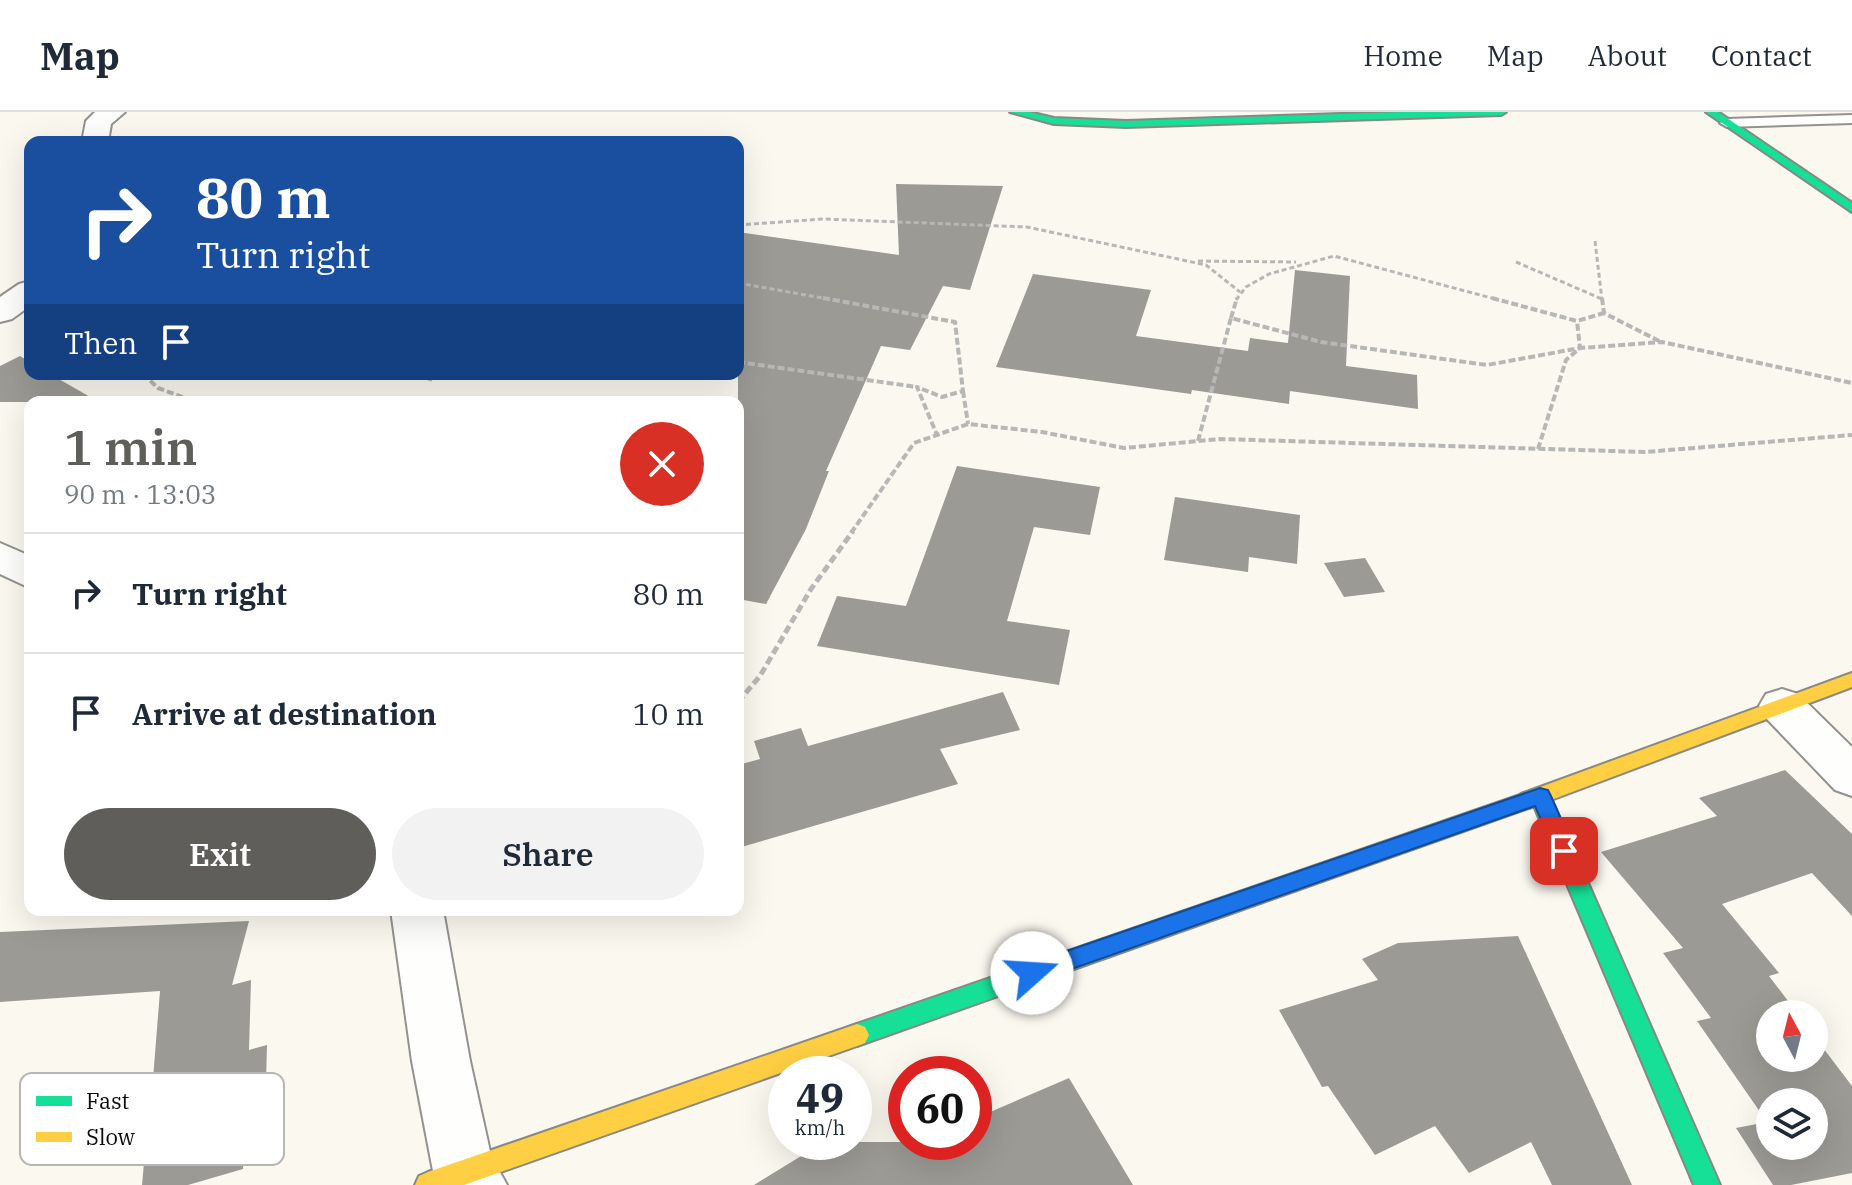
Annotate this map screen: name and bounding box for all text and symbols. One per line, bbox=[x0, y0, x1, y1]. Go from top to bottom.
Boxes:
text: Map bbox=[40, 31, 120, 80]
text: Home bbox=[1363, 37, 1443, 74]
text: Map bbox=[1487, 37, 1544, 74]
text: About bbox=[1588, 37, 1667, 74]
text: Contact bbox=[1711, 37, 1812, 74]
text: 80 m bbox=[196, 161, 331, 233]
icon: right bbox=[64, 168, 168, 272]
text: Turn right bbox=[196, 231, 370, 278]
icon: arrive bbox=[154, 320, 198, 364]
text: Then bbox=[64, 323, 138, 362]
text: 1 min bbox=[64, 416, 197, 478]
button: close bbox=[620, 422, 704, 506]
text: 90 m · 13:03 bbox=[64, 477, 216, 511]
icon: right bbox=[64, 571, 108, 615]
text: Turn right bbox=[132, 574, 287, 613]
text: 80 m bbox=[632, 574, 704, 613]
icon: arrive bbox=[64, 691, 108, 735]
text: Arrive at destination bbox=[132, 694, 437, 733]
text: 10 m bbox=[632, 694, 704, 733]
button: Exit bbox=[64, 808, 376, 900]
button: Share bbox=[392, 808, 704, 900]
pin bbox=[1530, 817, 1598, 885]
icon: arrive bbox=[1542, 829, 1586, 873]
position arrow bbox=[990, 931, 1074, 1015]
north arrow bbox=[1756, 1000, 1828, 1072]
map controls bbox=[1756, 1000, 1828, 1160]
speed limit sign: 60 bbox=[888, 1056, 992, 1160]
text: 49 bbox=[796, 1072, 844, 1124]
legend bbox=[20, 1073, 284, 1165]
text: Fast bbox=[86, 1086, 129, 1115]
button: layers bbox=[1756, 1088, 1828, 1160]
text: km/h bbox=[795, 1114, 845, 1141]
text: Slow bbox=[86, 1122, 135, 1151]

